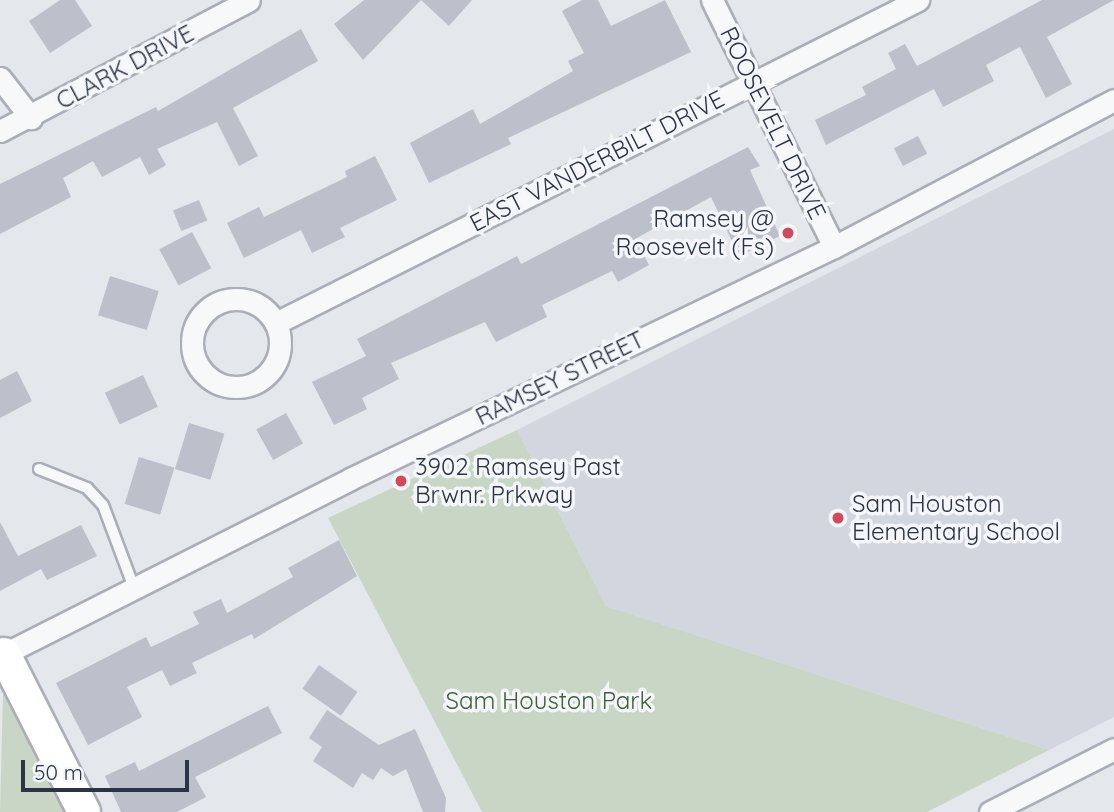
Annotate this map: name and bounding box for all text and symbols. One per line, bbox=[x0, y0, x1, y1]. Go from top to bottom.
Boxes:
street label: CLARK DRIVE bbox=[51, 19, 199, 115]
street label: ROOSEVELT DRIVE bbox=[714, 22, 832, 224]
street label: EAST VANDERBILT DRIVE bbox=[465, 84, 729, 238]
place label: Ramsey @ Roosevelt (Fs) bbox=[616, 205, 774, 261]
marker: Ramsey @ Roosevelt (Fs) bbox=[780, 225, 796, 241]
street label: RAMSEY STREET bbox=[471, 325, 649, 431]
place label: 3902 Ramsey Past Brwnr. Prkway bbox=[415, 453, 621, 509]
marker: 3902 Ramsey Past Brwnr. Prkway bbox=[393, 473, 409, 489]
place label: Sam Houston Elementary School bbox=[852, 490, 1060, 546]
marker: Sam Houston Elementary School bbox=[830, 510, 846, 526]
park label: Sam Houston Park bbox=[446, 687, 652, 715]
scale bar bbox=[24, 746, 192, 790]
text: 50 m bbox=[34, 759, 83, 785]

